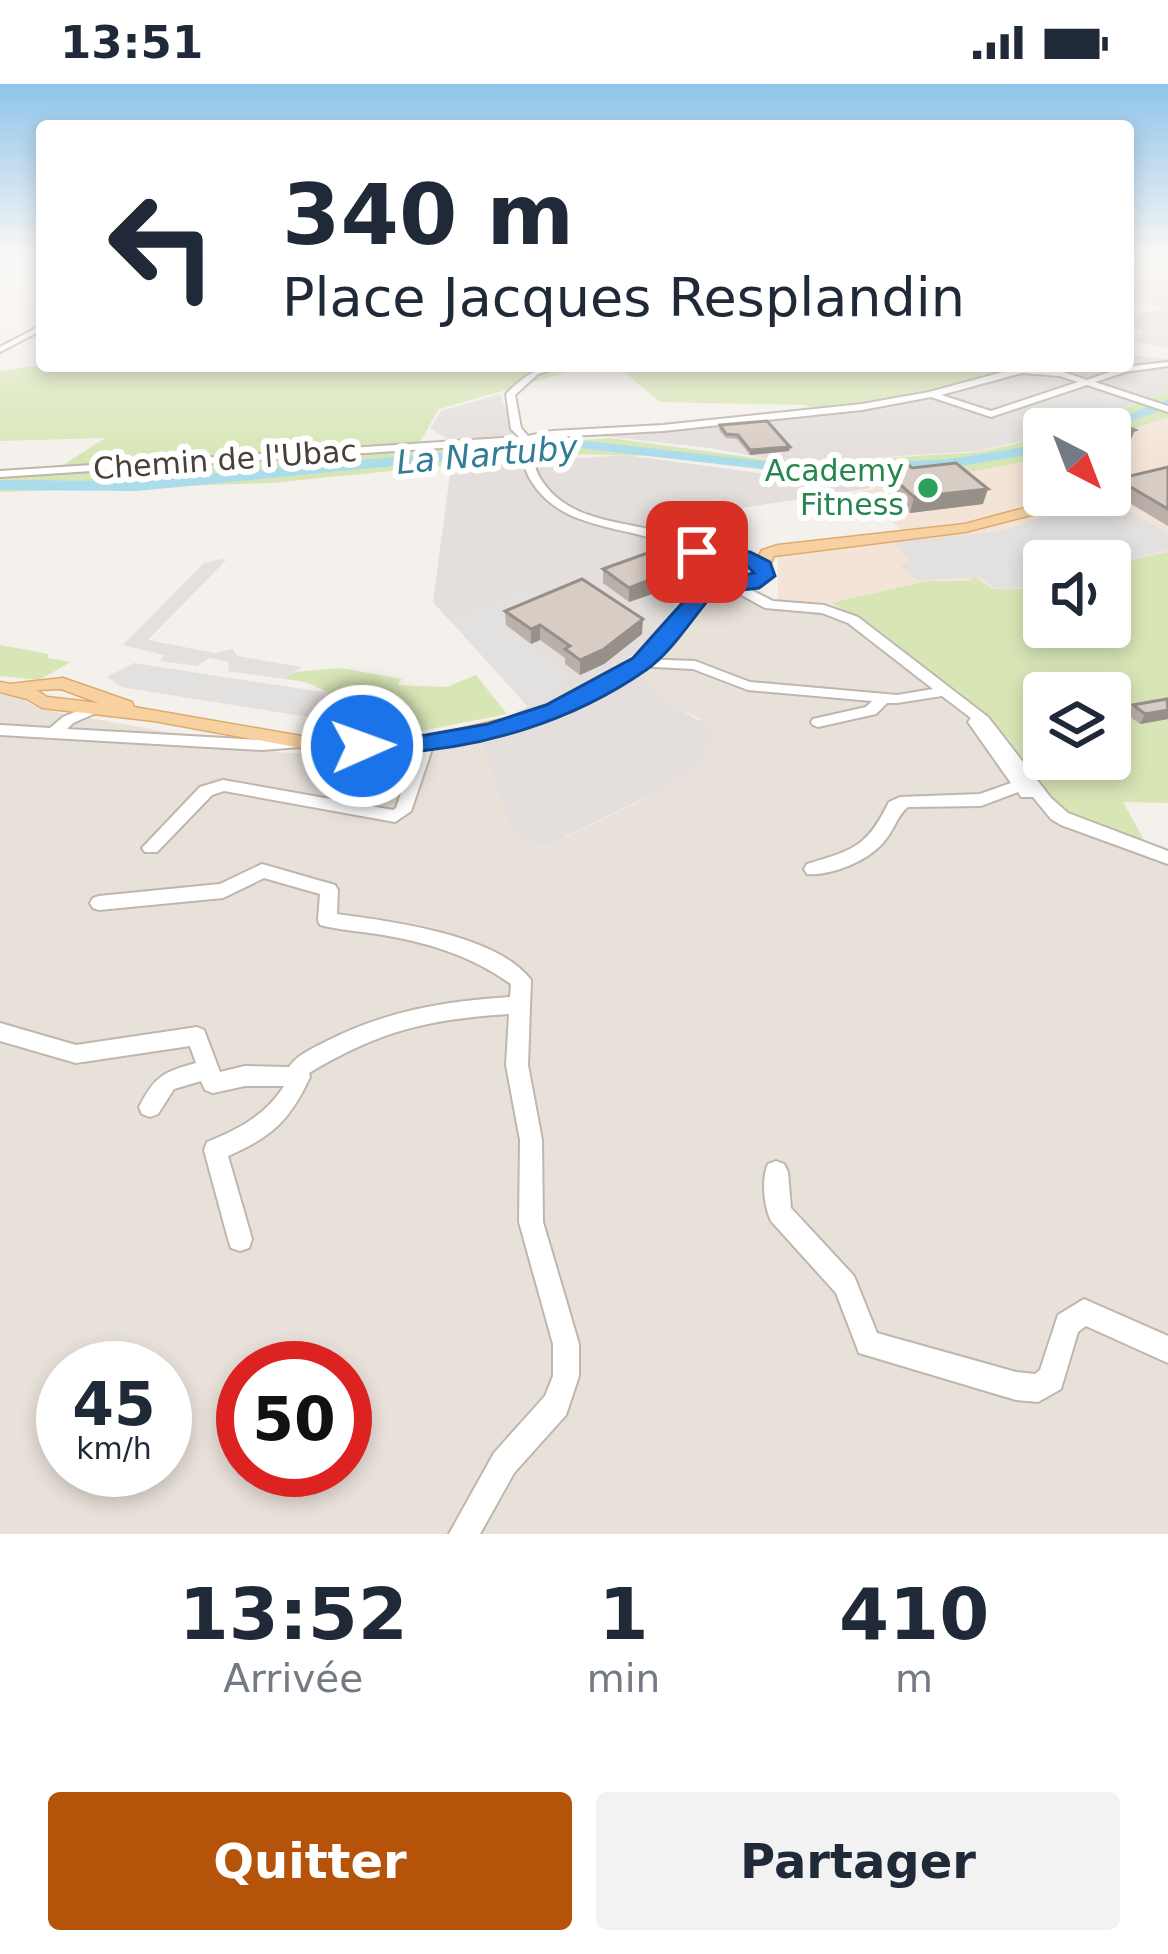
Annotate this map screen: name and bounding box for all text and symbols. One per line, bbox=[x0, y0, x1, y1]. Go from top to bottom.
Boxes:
text: 13:51 bbox=[60, 16, 203, 69]
text: 340 m bbox=[282, 166, 574, 264]
icon: left bbox=[84, 168, 240, 324]
text: Place Jacques Resplandin bbox=[282, 266, 965, 329]
north arrow bbox=[1023, 408, 1131, 516]
map controls bbox=[1023, 408, 1131, 780]
water label: La Nartuby bbox=[395, 427, 580, 482]
street label: Chemin de l'Ubac bbox=[92, 433, 358, 486]
place label: Academy Fitness bbox=[765, 453, 904, 522]
marker: Academy Fitness bbox=[915, 475, 941, 501]
pin bbox=[646, 501, 748, 603]
icon: arrive bbox=[664, 519, 730, 585]
button: sound bbox=[1023, 540, 1131, 648]
button: layers bbox=[1023, 672, 1131, 780]
position arrow bbox=[299, 683, 425, 809]
speed limit sign: 50 bbox=[216, 1341, 372, 1497]
text: 45 bbox=[72, 1369, 156, 1439]
text: km/h bbox=[76, 1431, 152, 1466]
text: 13:52 bbox=[179, 1572, 408, 1656]
text: 1 bbox=[598, 1572, 648, 1656]
text: 410 bbox=[839, 1572, 989, 1656]
text: Arrivée bbox=[223, 1656, 363, 1701]
text: min bbox=[587, 1656, 660, 1701]
text: m bbox=[895, 1656, 933, 1701]
button: Quitter bbox=[48, 1792, 572, 1930]
button: Partager bbox=[596, 1792, 1120, 1930]

